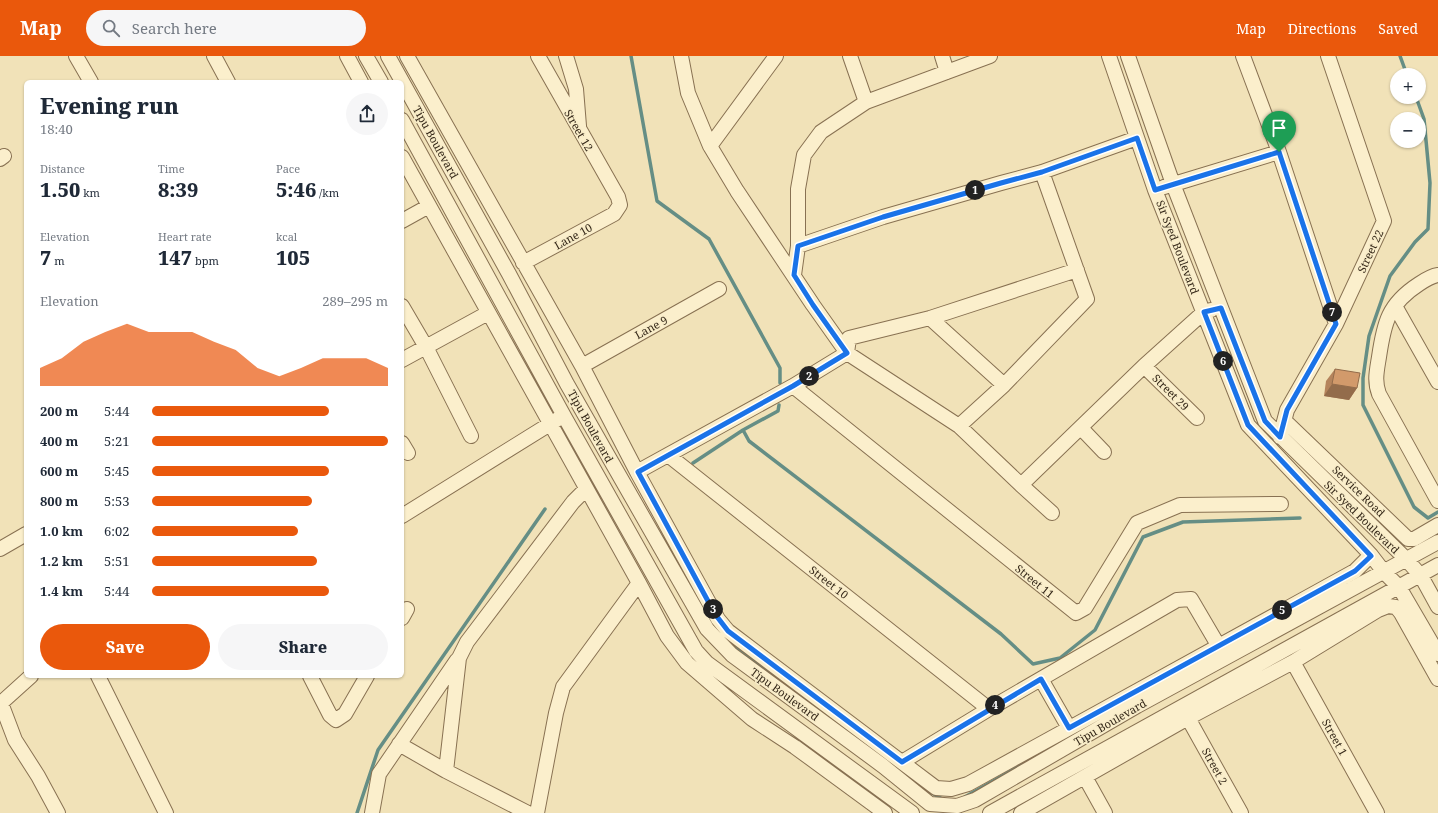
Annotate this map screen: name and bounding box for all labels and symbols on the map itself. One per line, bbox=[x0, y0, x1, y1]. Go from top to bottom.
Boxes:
street label: Tipu Boulevard bbox=[410, 103, 462, 181]
street label: Street 12 bbox=[561, 106, 597, 154]
pin bbox=[1262, 111, 1296, 152]
pin: 1 bbox=[965, 180, 985, 200]
street label: Sir Syed Boulevard bbox=[1153, 198, 1203, 296]
street label: Lane 10 bbox=[551, 219, 595, 253]
street label: Street 22 bbox=[1354, 227, 1386, 275]
pin: 7 bbox=[1322, 302, 1342, 322]
street label: Lane 9 bbox=[632, 312, 670, 342]
pin: 6 bbox=[1213, 351, 1233, 371]
pin: 2 bbox=[799, 366, 819, 386]
street label: Street 29 bbox=[1149, 370, 1193, 414]
street label: Tipu Boulevard bbox=[565, 387, 617, 465]
street label: Service Road bbox=[1329, 462, 1389, 520]
street label: Sir Syed Boulevard bbox=[1321, 477, 1403, 557]
street label: Street 11 bbox=[1012, 561, 1058, 601]
street label: Street 10 bbox=[806, 562, 852, 602]
pin: 3 bbox=[703, 599, 723, 619]
pin: 5 bbox=[1272, 600, 1292, 620]
street label: Tipu Boulevard bbox=[748, 664, 822, 724]
pin: 4 bbox=[985, 695, 1005, 715]
street label: Tipu Boulevard bbox=[1071, 695, 1149, 749]
street label: Street 1 bbox=[1319, 716, 1351, 758]
street label: Street 2 bbox=[1199, 745, 1231, 787]

